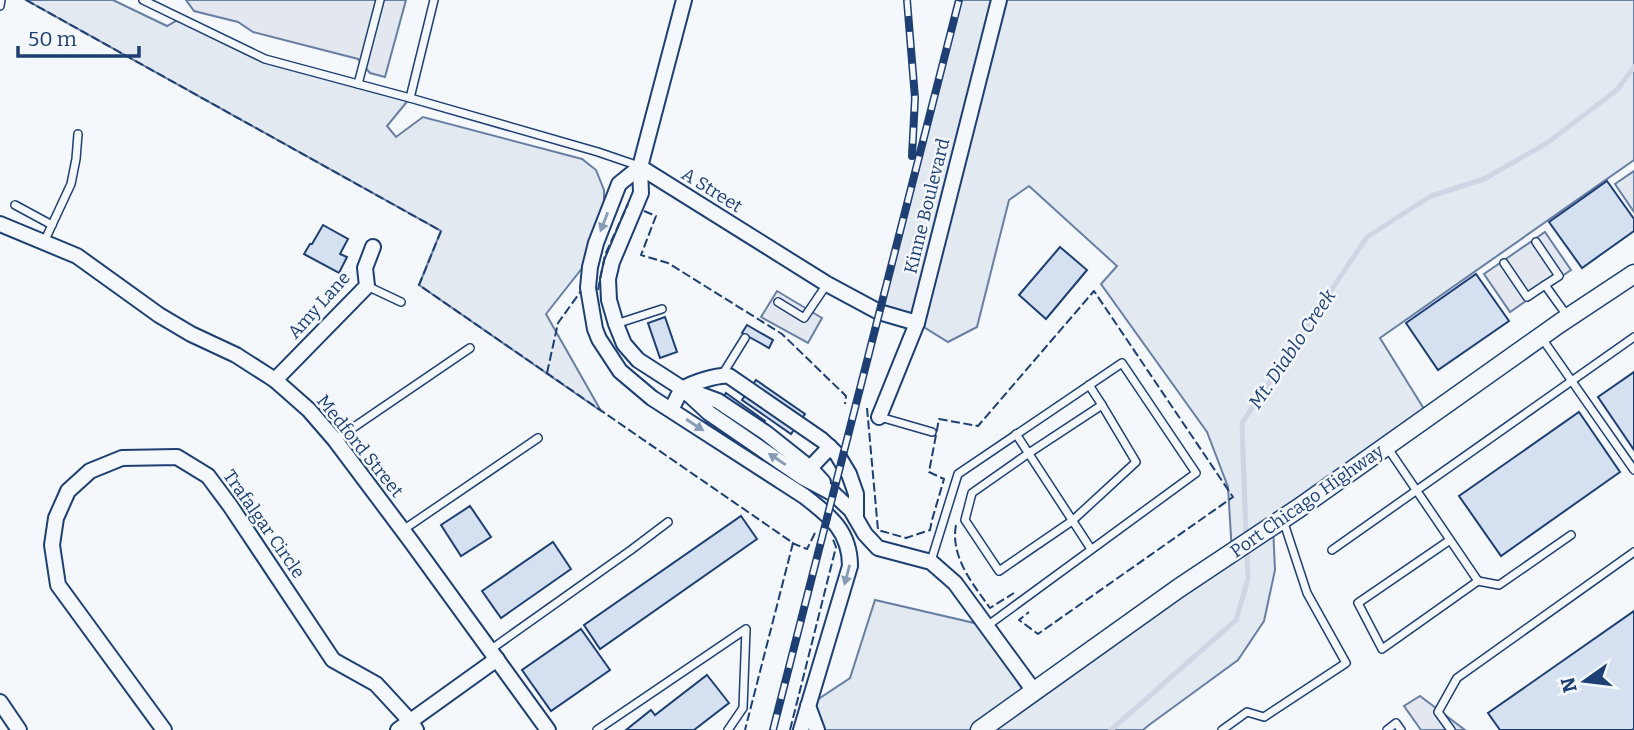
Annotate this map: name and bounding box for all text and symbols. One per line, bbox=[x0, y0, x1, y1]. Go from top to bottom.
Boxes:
scale bar bbox=[18, 14, 138, 58]
text: 50 m bbox=[28, 26, 77, 52]
street label: Kinne Boulevard bbox=[900, 136, 955, 276]
street label: A Street bbox=[678, 163, 747, 217]
one-way arrow bbox=[598, 212, 609, 233]
street label: Amy Lane bbox=[283, 267, 355, 343]
water label: Mt. Diablo Creek bbox=[1244, 284, 1341, 413]
street label: Medford Street bbox=[312, 390, 408, 502]
one-way arrow bbox=[685, 419, 705, 432]
street label: Port Chicago Highway bbox=[1226, 439, 1388, 562]
one-way arrow bbox=[767, 453, 787, 466]
street label: Trafalgar Circle bbox=[218, 465, 310, 583]
one-way arrow bbox=[841, 565, 851, 586]
north arrow bbox=[1550, 646, 1620, 716]
text: N bbox=[1556, 675, 1582, 695]

